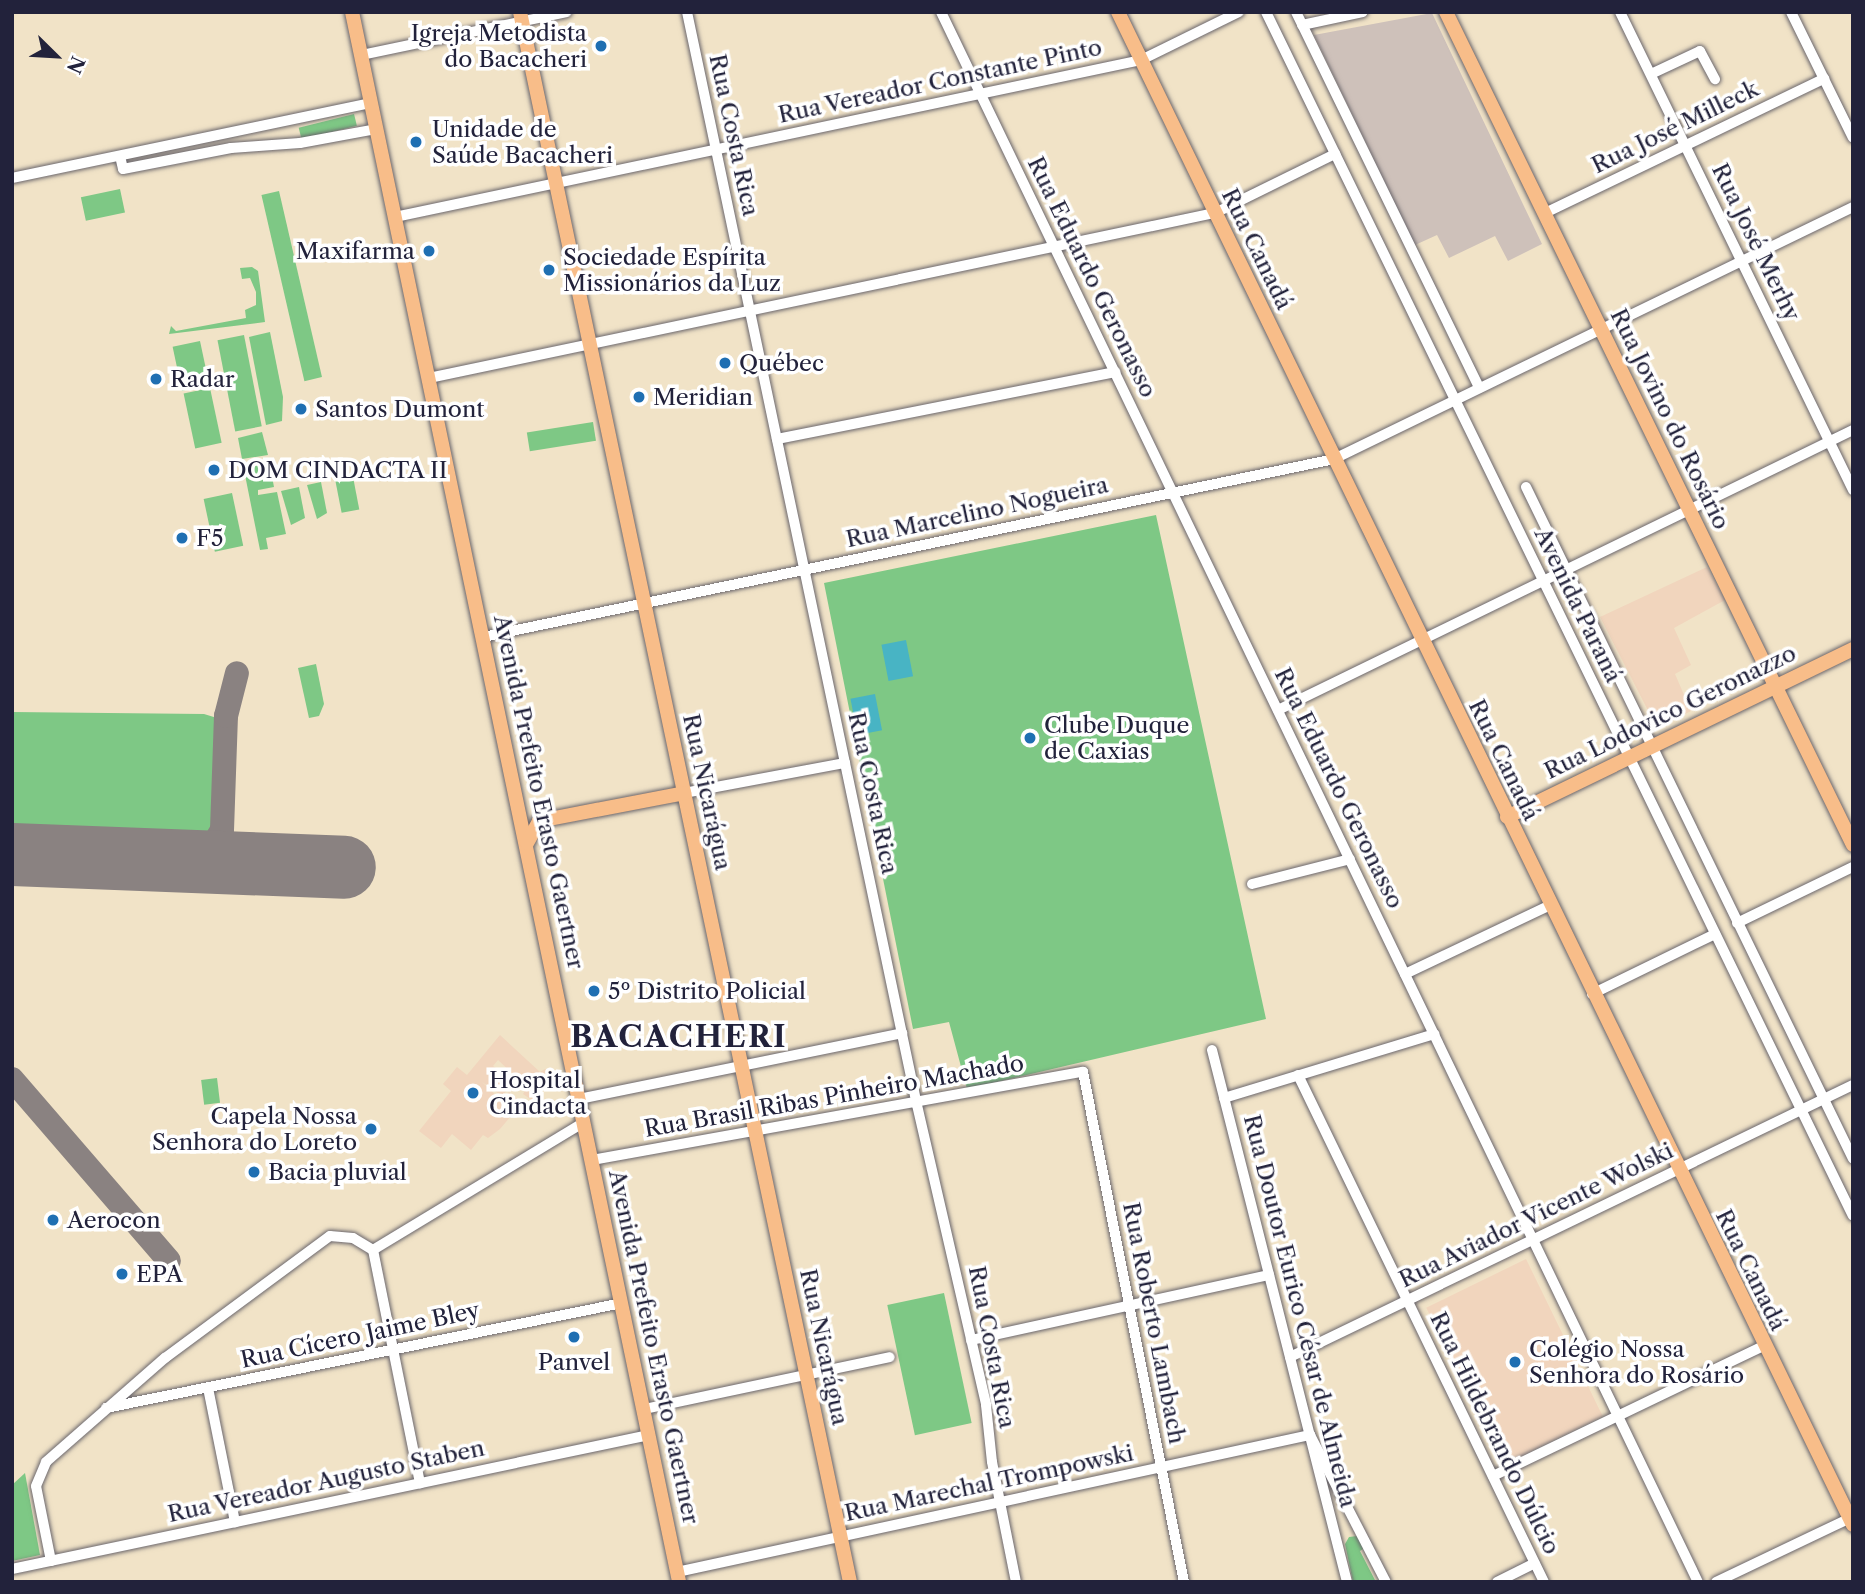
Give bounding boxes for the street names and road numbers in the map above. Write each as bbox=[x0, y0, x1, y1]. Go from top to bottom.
street label: Rua Vereador Constante Pinto bbox=[775, 33, 1105, 129]
street label: Rua Costa Rica bbox=[703, 51, 765, 219]
street label: Rua José Milleck bbox=[1587, 75, 1763, 179]
street label: Rua Eduardo Geronasso bbox=[1022, 152, 1162, 402]
street label: Rua José Merhy bbox=[1706, 159, 1806, 325]
street label: Rua Canadá bbox=[1216, 184, 1298, 314]
street label: Rua Jovino do Rosário bbox=[1604, 304, 1736, 534]
street label: Rua Marcelino Nogueira bbox=[843, 471, 1111, 553]
street label: Avenida Paraná bbox=[1529, 523, 1627, 687]
street label: Avenida Prefeito Erasto Gaertner bbox=[488, 612, 590, 972]
street label: Rua Lodovico Geronazzo bbox=[1540, 639, 1800, 785]
street label: Rua Eduardo Geronasso bbox=[1269, 663, 1409, 913]
street label: Rua Canadá bbox=[1463, 695, 1545, 825]
street label: Rua Costa Rica bbox=[842, 709, 904, 877]
street label: Rua Nicarágua bbox=[677, 711, 737, 873]
street label: Rua Brasil Ribas Pinheiro Machado bbox=[642, 1049, 1026, 1143]
street label: Rua Doutor Eurico César de Almeida bbox=[1237, 1111, 1363, 1511]
street label: Rua Aviador Vicente Wolski bbox=[1393, 1136, 1679, 1294]
street label: Avenida Prefeito Erasto Gaertner bbox=[603, 1167, 705, 1527]
street label: Rua Roberto Lambach bbox=[1117, 1200, 1191, 1446]
street label: Rua Canadá bbox=[1710, 1205, 1792, 1335]
street label: Rua Costa Rica bbox=[963, 1263, 1021, 1431]
street label: Rua Nicarágua bbox=[794, 1266, 854, 1428]
street label: Rua Cícero Jaime Bley bbox=[238, 1296, 482, 1374]
street label: Rua Hildebrando Dúlcio bbox=[1424, 1307, 1566, 1559]
street label: Rua Vereador Augusto Staben bbox=[164, 1434, 488, 1528]
street label: Rua Marechal Trompowski bbox=[842, 1439, 1136, 1527]

